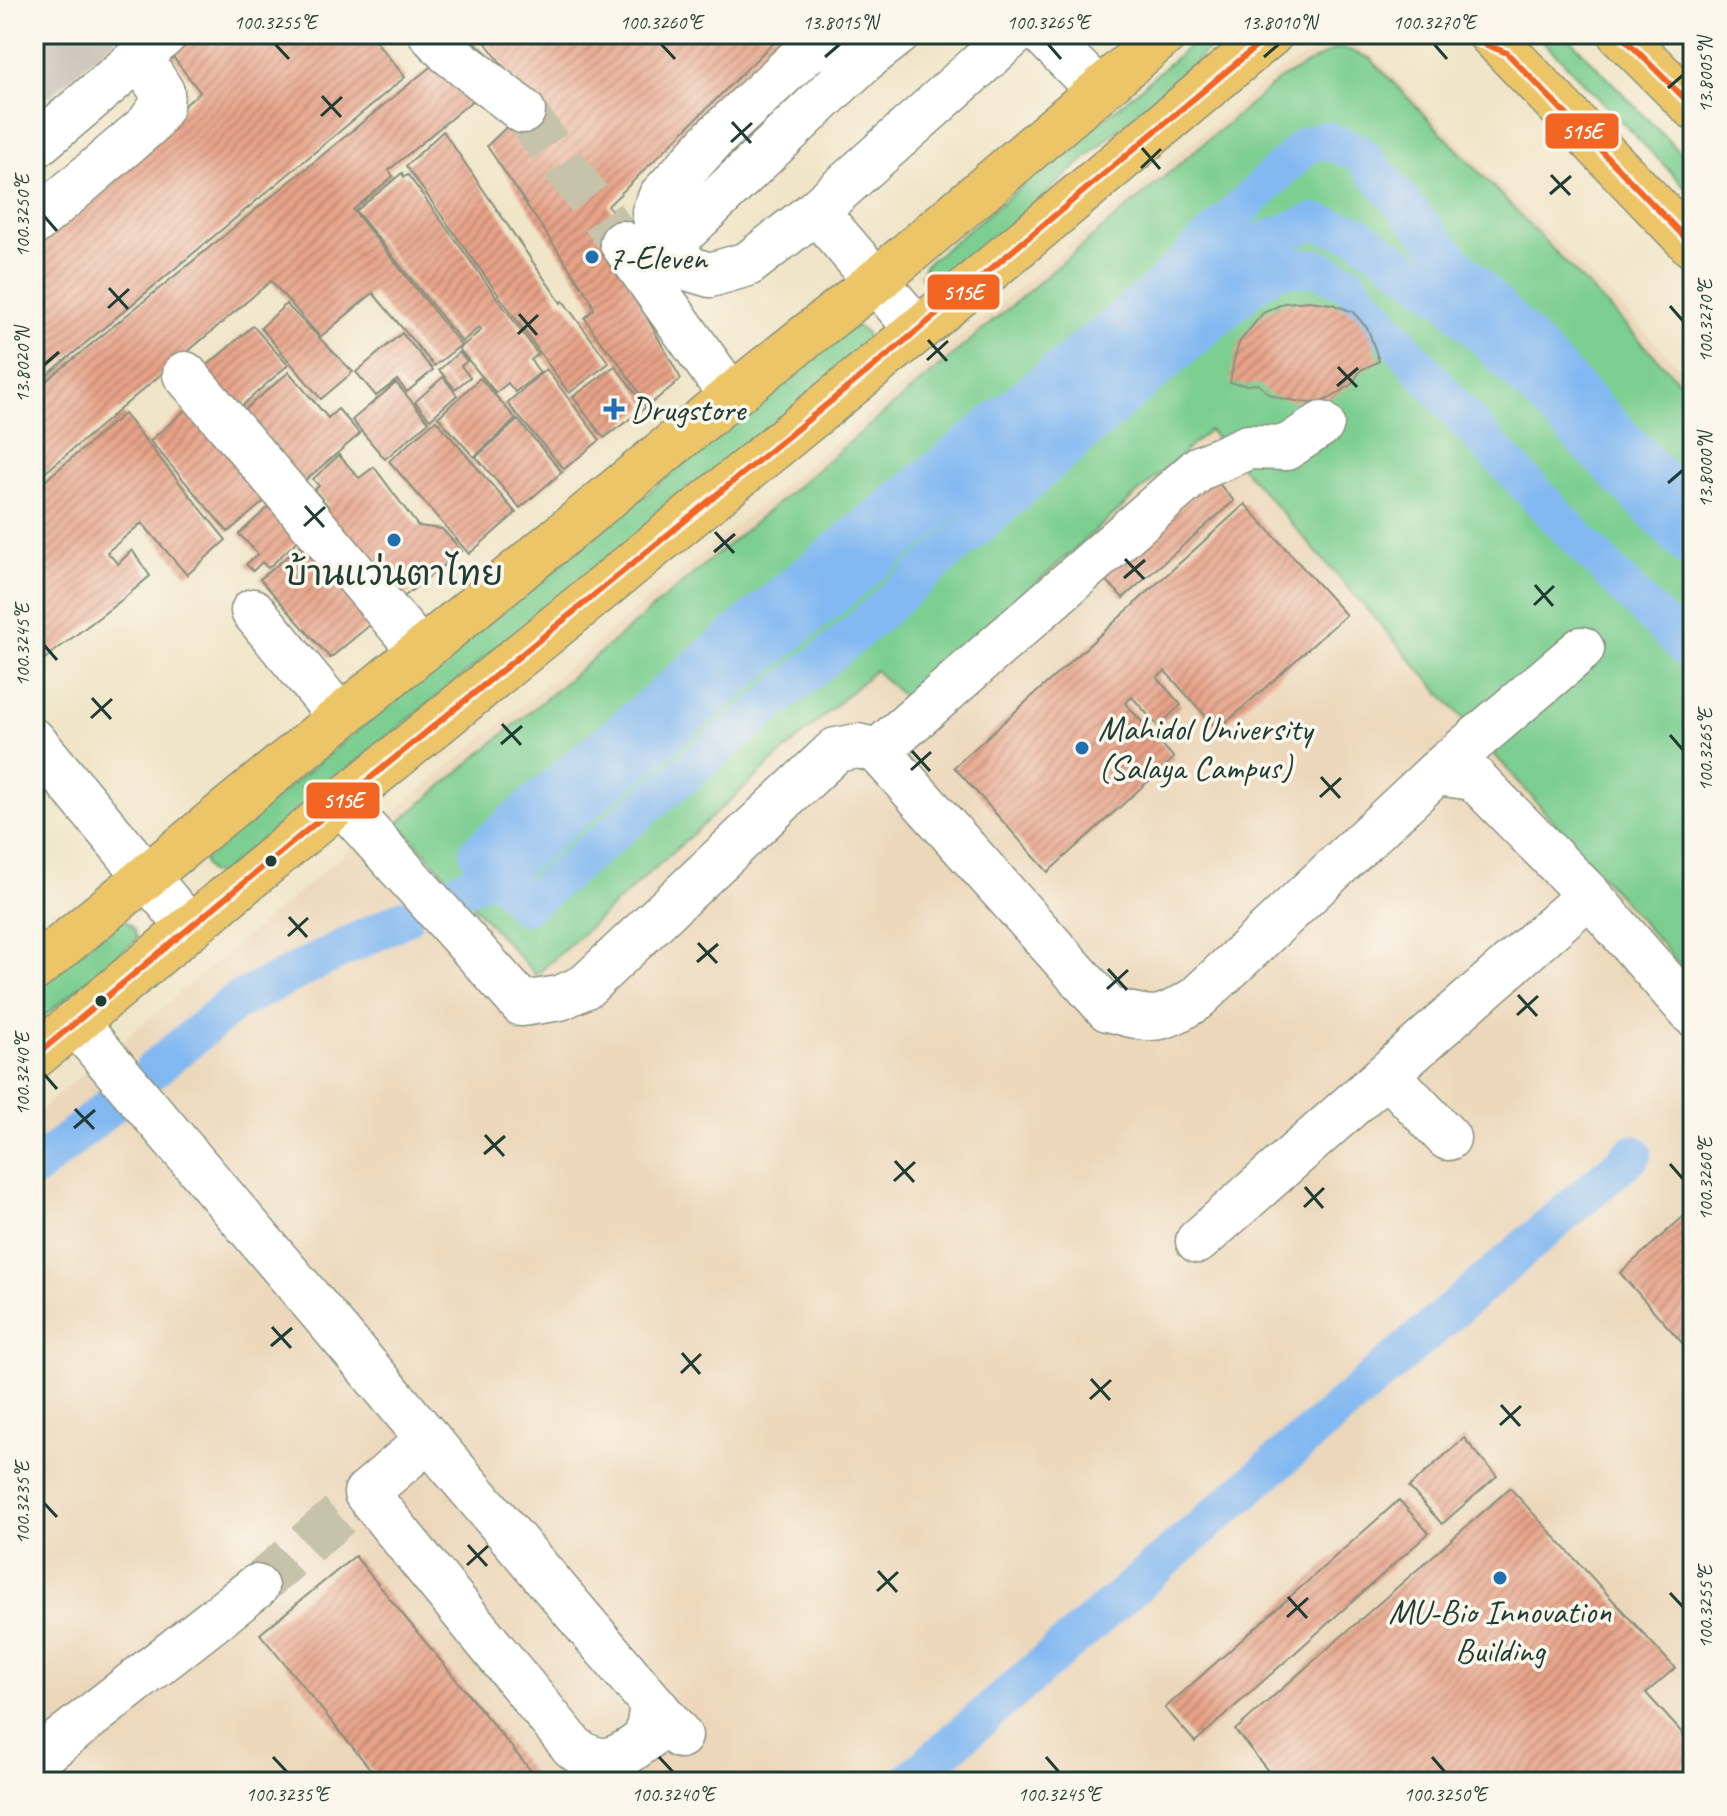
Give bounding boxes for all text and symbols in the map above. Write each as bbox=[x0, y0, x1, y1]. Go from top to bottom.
text: 100.3255°E bbox=[233, 10, 319, 35]
text: 100.3260°E bbox=[619, 10, 705, 35]
text: 13.8015°N bbox=[802, 10, 881, 35]
text: 100.3265°E bbox=[1006, 10, 1092, 35]
text: 13.8010°N bbox=[1241, 10, 1320, 35]
text: 100.3270°E bbox=[1392, 10, 1478, 35]
text: 13.8005°N bbox=[1693, 34, 1718, 113]
line badge: 515E bbox=[1544, 112, 1620, 150]
text: 515E bbox=[1562, 118, 1606, 146]
text: 100.3250°E bbox=[10, 172, 35, 258]
place label: 7-Eleven bbox=[608, 236, 708, 279]
marker: 7-Eleven bbox=[583, 248, 601, 266]
line badge: 515E bbox=[926, 273, 1001, 311]
text: 100.3270°E bbox=[1693, 277, 1718, 363]
text: 515E bbox=[943, 279, 987, 307]
text: 13.8020°N bbox=[10, 324, 35, 403]
place label: Drugstore bbox=[630, 388, 747, 431]
marker: Drugstore bbox=[605, 400, 623, 418]
text: 13.8000°N bbox=[1693, 429, 1718, 508]
marker: บ้านแว่นตาไทย bbox=[385, 531, 403, 549]
place label: บ้านแว่นตาไทย bbox=[285, 551, 503, 595]
text: 100.3245°E bbox=[10, 601, 35, 687]
text: 100.3265°E bbox=[1693, 706, 1718, 792]
place label: Mahidol University (Salaya Campus) bbox=[1098, 707, 1316, 789]
marker: Mahidol University (Salaya Campus) bbox=[1073, 739, 1091, 757]
line badge: 515E bbox=[305, 781, 381, 820]
text: 515E bbox=[323, 787, 367, 815]
unlabelled marker bbox=[263, 853, 279, 869]
unlabelled marker bbox=[93, 993, 109, 1009]
text: 100.3240°E bbox=[10, 1030, 35, 1116]
text: 100.3260°E bbox=[1693, 1135, 1718, 1221]
text: 100.3235°E bbox=[10, 1459, 35, 1545]
text: 100.3255°E bbox=[1693, 1563, 1718, 1649]
marker: MU-Bio Innovation Building bbox=[1491, 1569, 1509, 1587]
place label: MU-Bio Innovation Building bbox=[1389, 1590, 1612, 1672]
text: 100.3235°E bbox=[245, 1782, 331, 1807]
text: 100.3240°E bbox=[631, 1782, 717, 1807]
text: 100.3245°E bbox=[1017, 1782, 1103, 1807]
text: 100.3250°E bbox=[1403, 1782, 1489, 1807]

